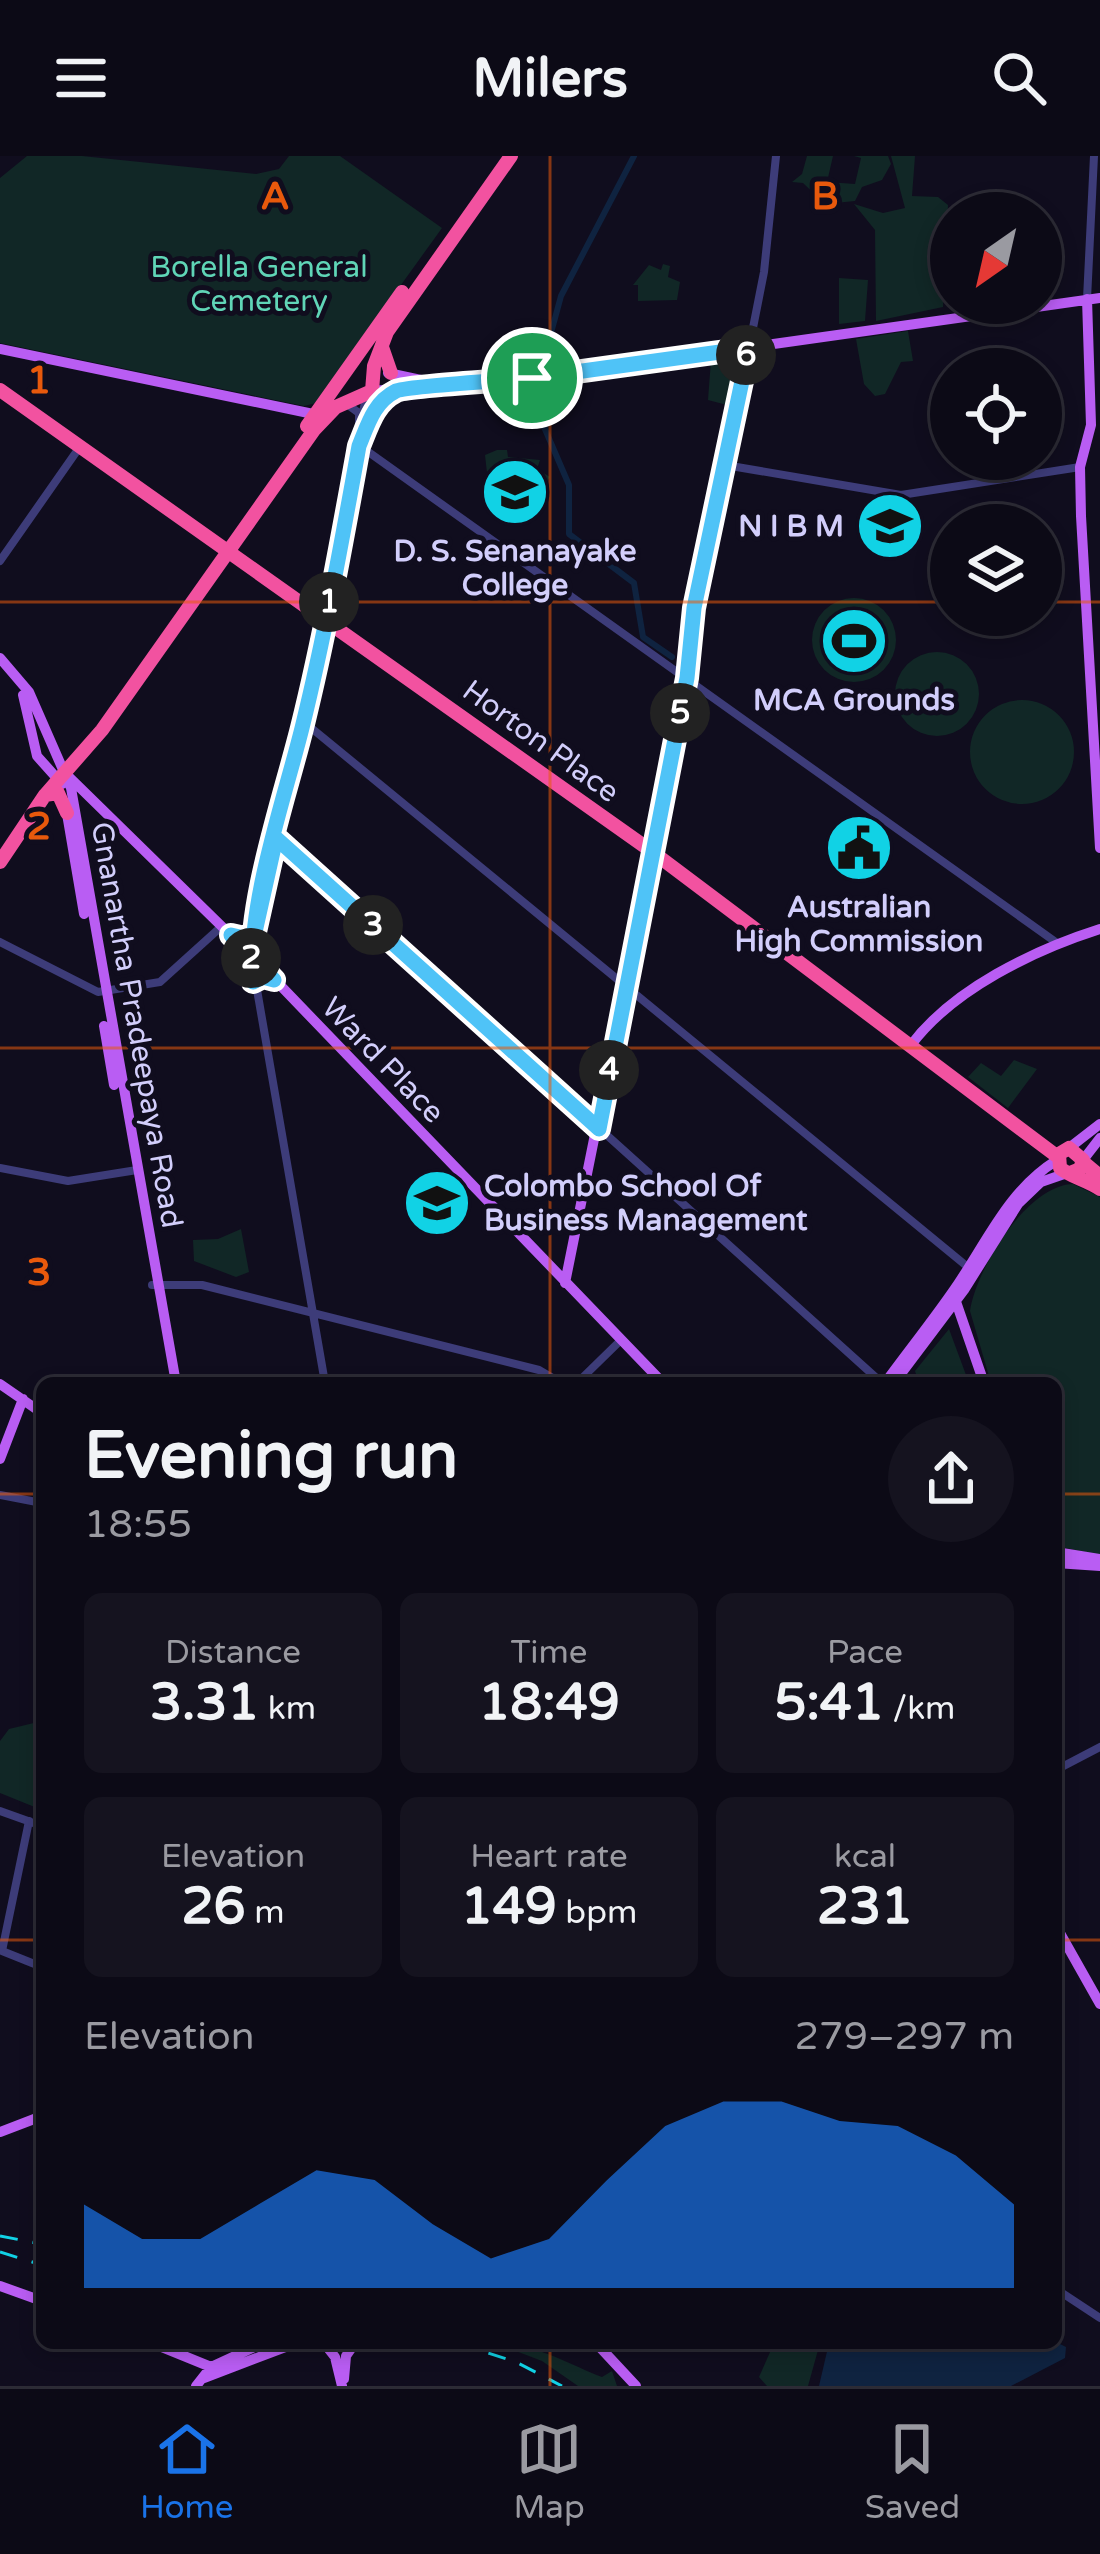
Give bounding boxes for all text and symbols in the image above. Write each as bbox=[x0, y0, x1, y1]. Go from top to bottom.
icon: menu bbox=[48, 45, 114, 111]
icon: search bbox=[986, 45, 1052, 111]
text: Milers bbox=[472, 46, 628, 111]
text: A bbox=[260, 173, 290, 220]
text: B bbox=[811, 173, 839, 220]
north arrow bbox=[930, 192, 1062, 324]
map controls bbox=[930, 192, 1062, 636]
park label: Borella General Cemetery bbox=[150, 249, 368, 320]
pin: 6 bbox=[716, 325, 776, 385]
pin bbox=[481, 327, 583, 429]
text: 6 bbox=[736, 335, 756, 374]
icon: arrive bbox=[499, 345, 565, 411]
button: locate bbox=[930, 348, 1062, 480]
text: 1 bbox=[27, 357, 51, 404]
school or university icon: D. S. Senanayake College bbox=[480, 457, 550, 527]
school or university icon: N I B M bbox=[855, 491, 925, 561]
button: layers bbox=[930, 504, 1062, 636]
place label: N I B M bbox=[738, 508, 844, 545]
place label: D. S. Senanayake College bbox=[394, 533, 636, 604]
pin: 1 bbox=[299, 572, 359, 632]
text: 1 bbox=[319, 582, 339, 621]
sports icon: MCA Grounds bbox=[819, 606, 889, 676]
street label: Horton Place bbox=[455, 672, 626, 811]
place label: MCA Grounds bbox=[753, 682, 955, 719]
pin: 5 bbox=[650, 683, 710, 743]
text: 5 bbox=[670, 693, 690, 732]
text: 2 bbox=[27, 803, 51, 850]
public building icon: Australian High Commission bbox=[824, 813, 894, 883]
street label: Gnanartha Pradeepaya Road bbox=[83, 819, 190, 1231]
place label: Australian High Commission bbox=[735, 889, 983, 960]
pin: 3 bbox=[343, 895, 403, 955]
text: 3 bbox=[363, 905, 383, 944]
pin: 2 bbox=[221, 928, 281, 988]
text: 2 bbox=[241, 938, 261, 977]
street label: Ward Place bbox=[313, 990, 452, 1131]
pin: 4 bbox=[579, 1040, 639, 1100]
text: 4 bbox=[599, 1050, 619, 1089]
school or university icon: Colombo School Of Business Management bbox=[402, 1168, 472, 1238]
place label: Colombo School Of Business Management bbox=[484, 1168, 808, 1239]
text: 3 bbox=[27, 1249, 51, 1296]
text: Evening run bbox=[84, 1416, 458, 1496]
button: share bbox=[888, 1416, 1014, 1542]
text: 18:55 bbox=[84, 1501, 192, 1548]
text: Distance bbox=[165, 1633, 301, 1672]
text: Time bbox=[511, 1633, 587, 1672]
text: Pace bbox=[827, 1633, 903, 1672]
text: 3.31 bbox=[150, 1672, 259, 1734]
text: 18:49 bbox=[478, 1672, 620, 1734]
text: 5:41 bbox=[775, 1672, 884, 1734]
text: km bbox=[259, 1689, 316, 1728]
text: /km bbox=[884, 1689, 955, 1728]
text: Elevation bbox=[161, 1837, 305, 1876]
text: Heart rate bbox=[470, 1837, 628, 1876]
text: kcal bbox=[834, 1837, 896, 1876]
text: 26 bbox=[182, 1876, 246, 1938]
text: 149 bbox=[461, 1876, 557, 1938]
text: 231 bbox=[817, 1876, 913, 1938]
text: m bbox=[246, 1893, 284, 1932]
text: bpm bbox=[557, 1893, 637, 1932]
text: Elevation bbox=[84, 2013, 254, 2060]
text: 279–297 m bbox=[794, 2013, 1014, 2060]
tab: Home bbox=[140, 2416, 233, 2527]
tab: Map bbox=[513, 2416, 585, 2527]
tab: Saved bbox=[865, 2416, 960, 2527]

